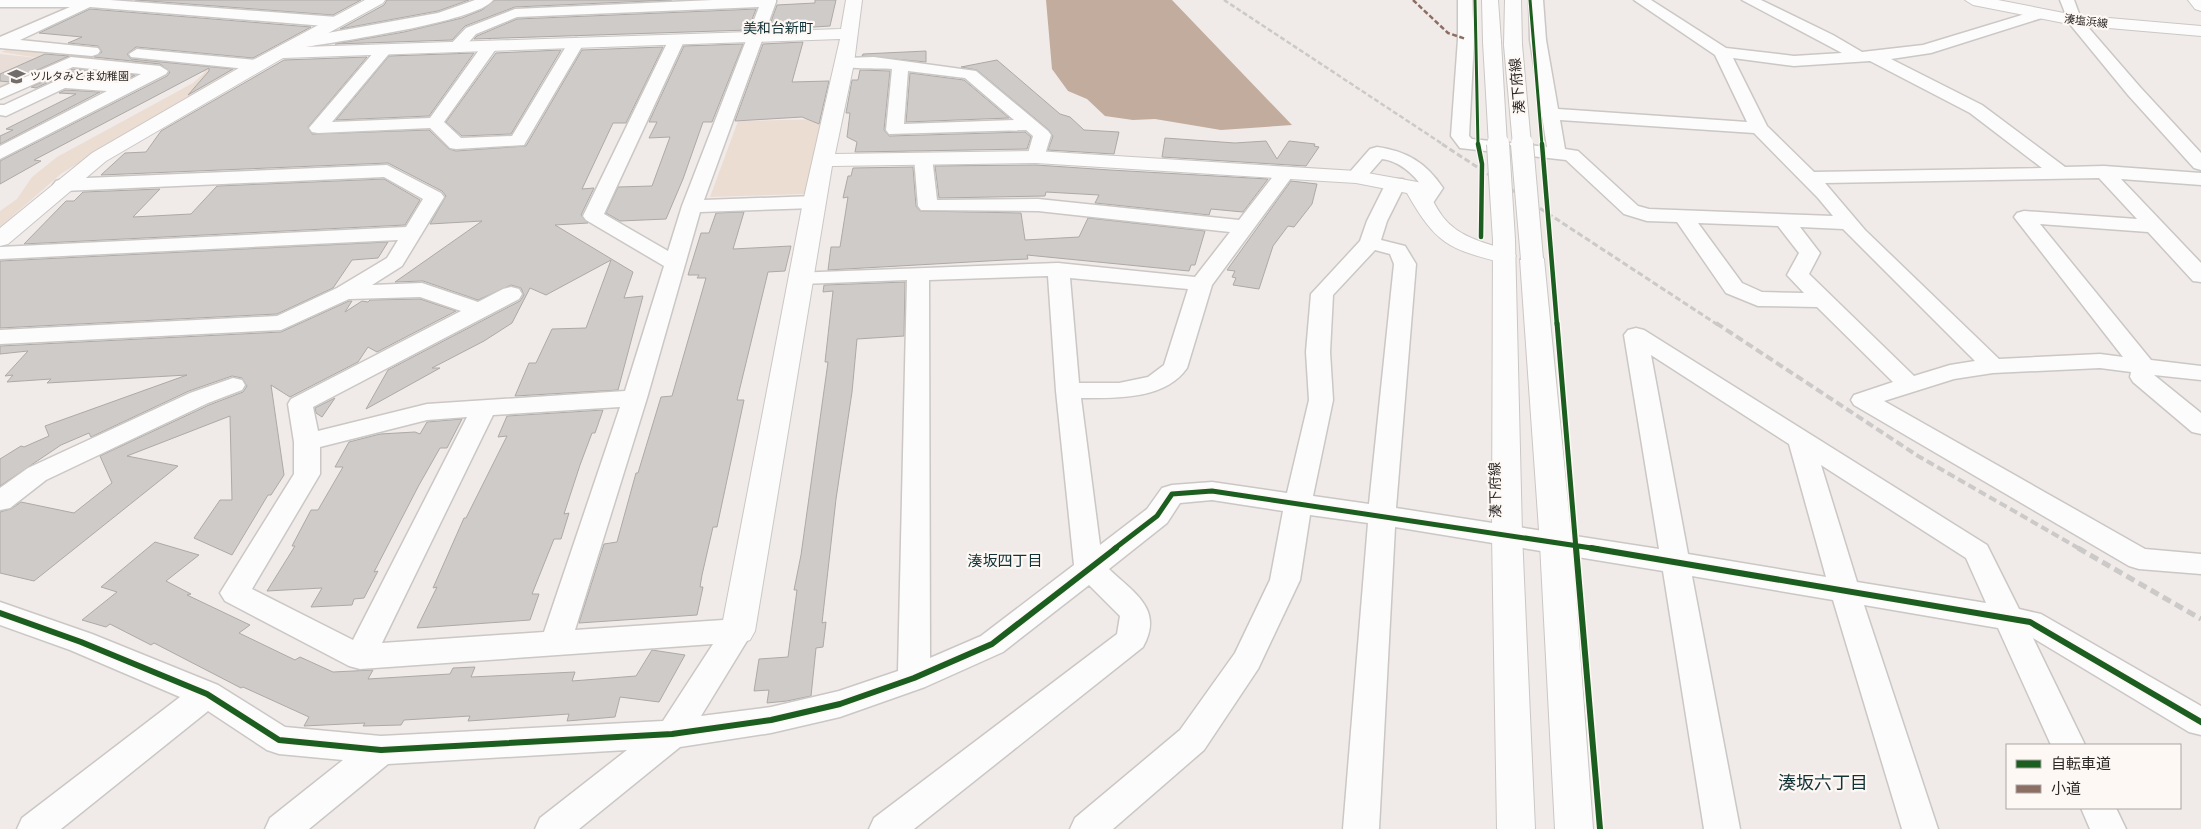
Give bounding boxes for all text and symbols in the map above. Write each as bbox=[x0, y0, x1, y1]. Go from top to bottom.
street label: 湊塩浜線 bbox=[2063, 11, 2109, 32]
district label: 美和台新町 bbox=[743, 19, 813, 39]
street label: 湊下府線 bbox=[1506, 57, 1530, 115]
school or university icon: ツルタみとま幼稚園 bbox=[6, 66, 26, 86]
place label: ツルタみとま幼稚園 bbox=[30, 69, 129, 84]
street label: 湊下府線 bbox=[1486, 462, 1506, 518]
district label: 湊坂四丁目 bbox=[967, 551, 1043, 572]
legend bbox=[2006, 744, 2181, 809]
text: 自転車道 bbox=[2051, 754, 2111, 775]
district label: 湊坂六丁目 bbox=[1778, 771, 1868, 796]
text: 小道 bbox=[2051, 779, 2081, 800]

